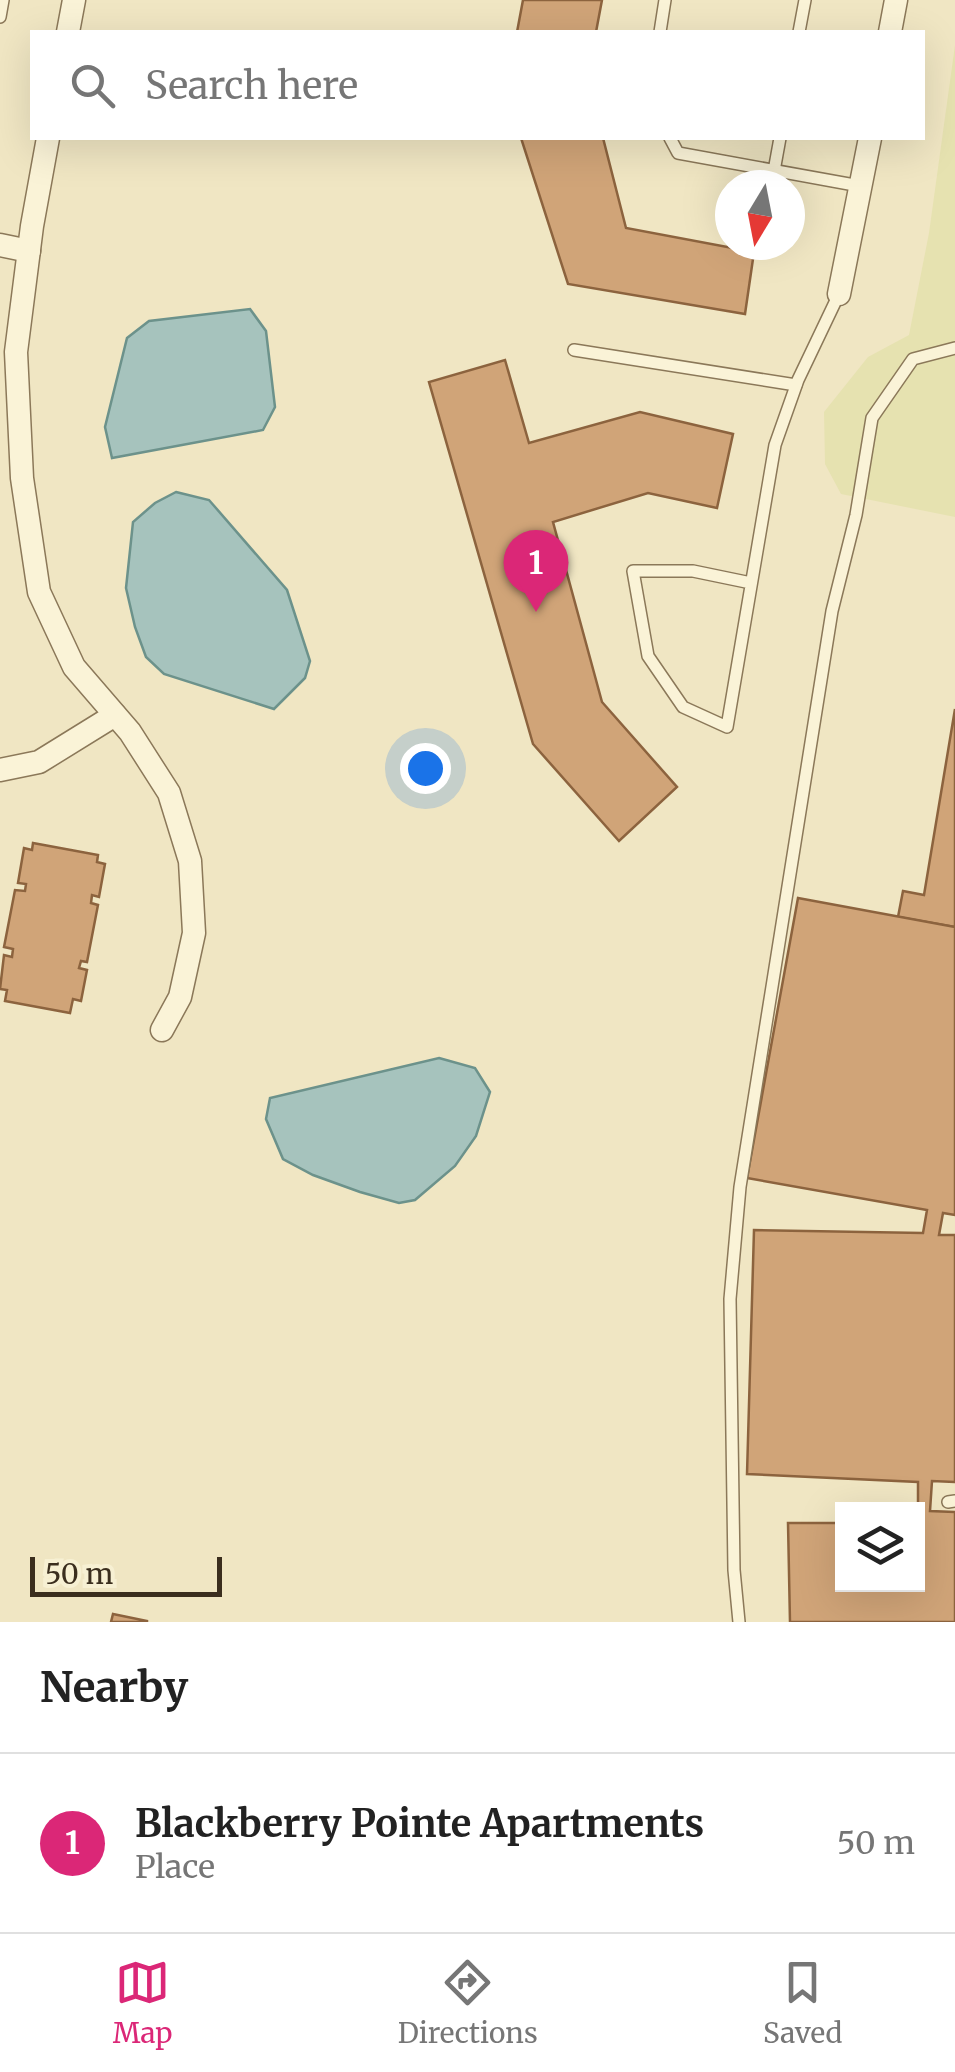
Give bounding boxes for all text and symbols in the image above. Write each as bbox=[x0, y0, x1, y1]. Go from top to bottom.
search box bbox=[30, 30, 925, 140]
icon: search bbox=[65, 58, 120, 113]
text: Search here bbox=[145, 62, 358, 109]
north arrow bbox=[715, 170, 805, 260]
pin: 1 bbox=[504, 530, 568, 612]
your location bbox=[400, 743, 451, 794]
map controls bbox=[835, 1502, 925, 1592]
button: layers bbox=[835, 1502, 925, 1592]
scale bar bbox=[30, 1552, 222, 1596]
text: 50 m bbox=[45, 1556, 113, 1592]
text: Nearby bbox=[40, 1661, 188, 1713]
text: Blackberry Pointe Apartments bbox=[135, 1800, 704, 1847]
text: 1 bbox=[65, 1823, 80, 1863]
text: 50 m bbox=[837, 1823, 915, 1863]
text: Place bbox=[135, 1847, 215, 1887]
tab: Map bbox=[113, 1955, 172, 2051]
tab: Directions bbox=[398, 1955, 538, 2051]
tab: Saved bbox=[763, 1955, 842, 2051]

